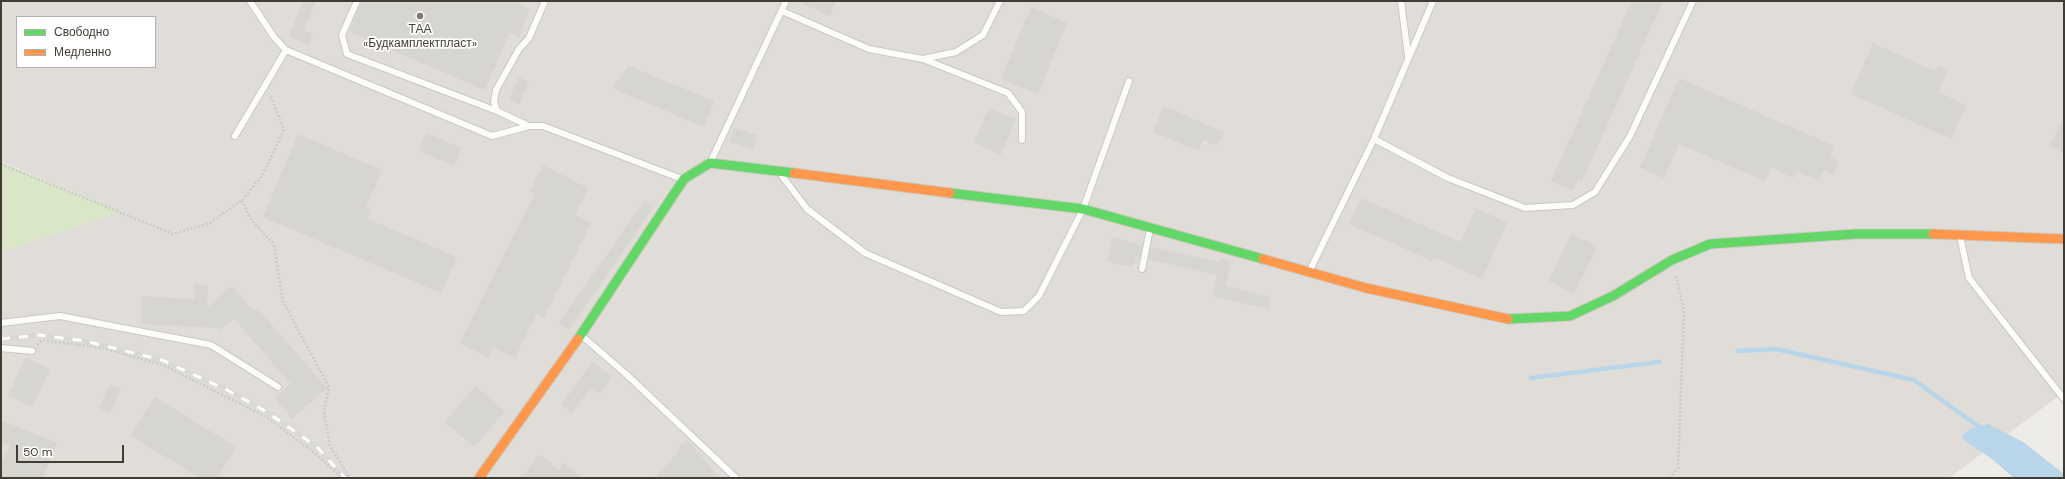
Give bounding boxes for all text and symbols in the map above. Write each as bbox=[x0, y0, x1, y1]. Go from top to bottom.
marker: ТАА «Будкамплектпласт» bbox=[415, 11, 425, 21]
legend bbox=[16, 16, 156, 68]
place label: ТАА «Будкамплектпласт» bbox=[363, 23, 477, 51]
text: Свободно bbox=[54, 24, 109, 40]
text: Медленно bbox=[54, 44, 111, 60]
scale bar bbox=[18, 437, 126, 463]
text: 50 m bbox=[23, 444, 52, 460]

